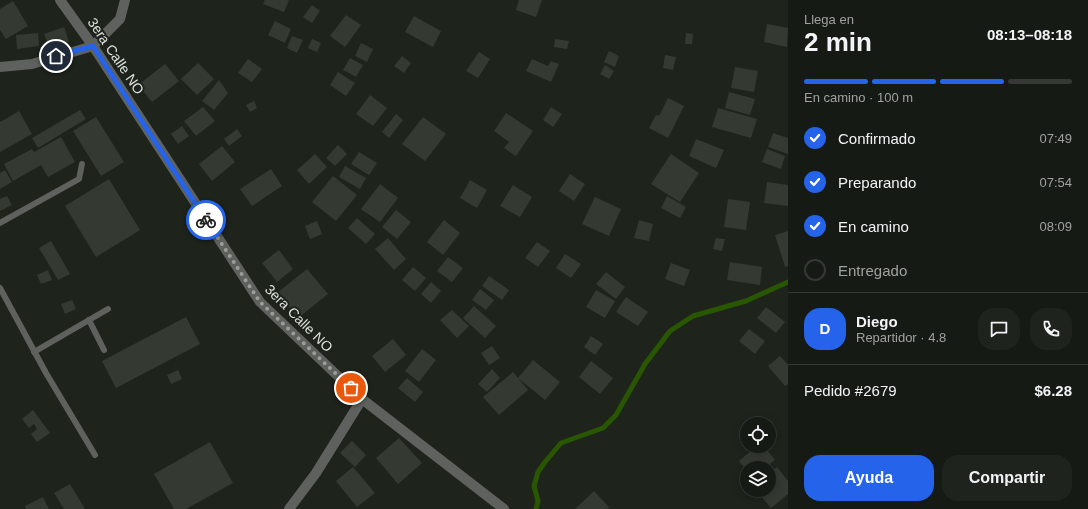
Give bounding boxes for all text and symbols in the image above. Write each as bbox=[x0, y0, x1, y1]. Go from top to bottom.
text: Llega en bbox=[804, 12, 854, 27]
street label: 3era Calle NO bbox=[85, 15, 147, 97]
text: 08:13–08:18 bbox=[987, 26, 1072, 43]
text: 2 min bbox=[804, 27, 872, 57]
pin bbox=[39, 39, 73, 73]
icon: home bbox=[45, 45, 67, 67]
text: En camino · 100 m bbox=[804, 90, 913, 105]
icon: check bbox=[804, 127, 826, 149]
text: Confirmado bbox=[838, 130, 916, 147]
text: 07:49 bbox=[1039, 131, 1072, 146]
icon: check bbox=[804, 171, 826, 193]
text: Preparando bbox=[838, 174, 916, 191]
text: 07:54 bbox=[1039, 175, 1072, 190]
courier bbox=[186, 200, 226, 240]
icon: bike bbox=[195, 209, 217, 231]
icon: check bbox=[804, 215, 826, 237]
text: En camino bbox=[838, 218, 909, 235]
text: 08:09 bbox=[1039, 219, 1072, 234]
text: Entregado bbox=[838, 262, 907, 279]
street label: 3era Calle NO bbox=[262, 281, 336, 355]
button: chat bbox=[978, 308, 1020, 350]
button: phone bbox=[1030, 308, 1072, 350]
text: Diego bbox=[856, 313, 898, 330]
text: D bbox=[820, 320, 830, 337]
text: Repartidor · 4.8 bbox=[856, 330, 946, 345]
pin bbox=[334, 371, 368, 405]
icon: bag bbox=[340, 377, 362, 399]
text: Pedido #2679 bbox=[804, 382, 897, 399]
text: $6.28 bbox=[1034, 382, 1072, 399]
map controls bbox=[740, 417, 776, 497]
button: locate bbox=[740, 417, 776, 453]
button: Ayuda bbox=[804, 455, 934, 501]
button: Compartir bbox=[942, 455, 1072, 501]
button: layers bbox=[740, 461, 776, 497]

